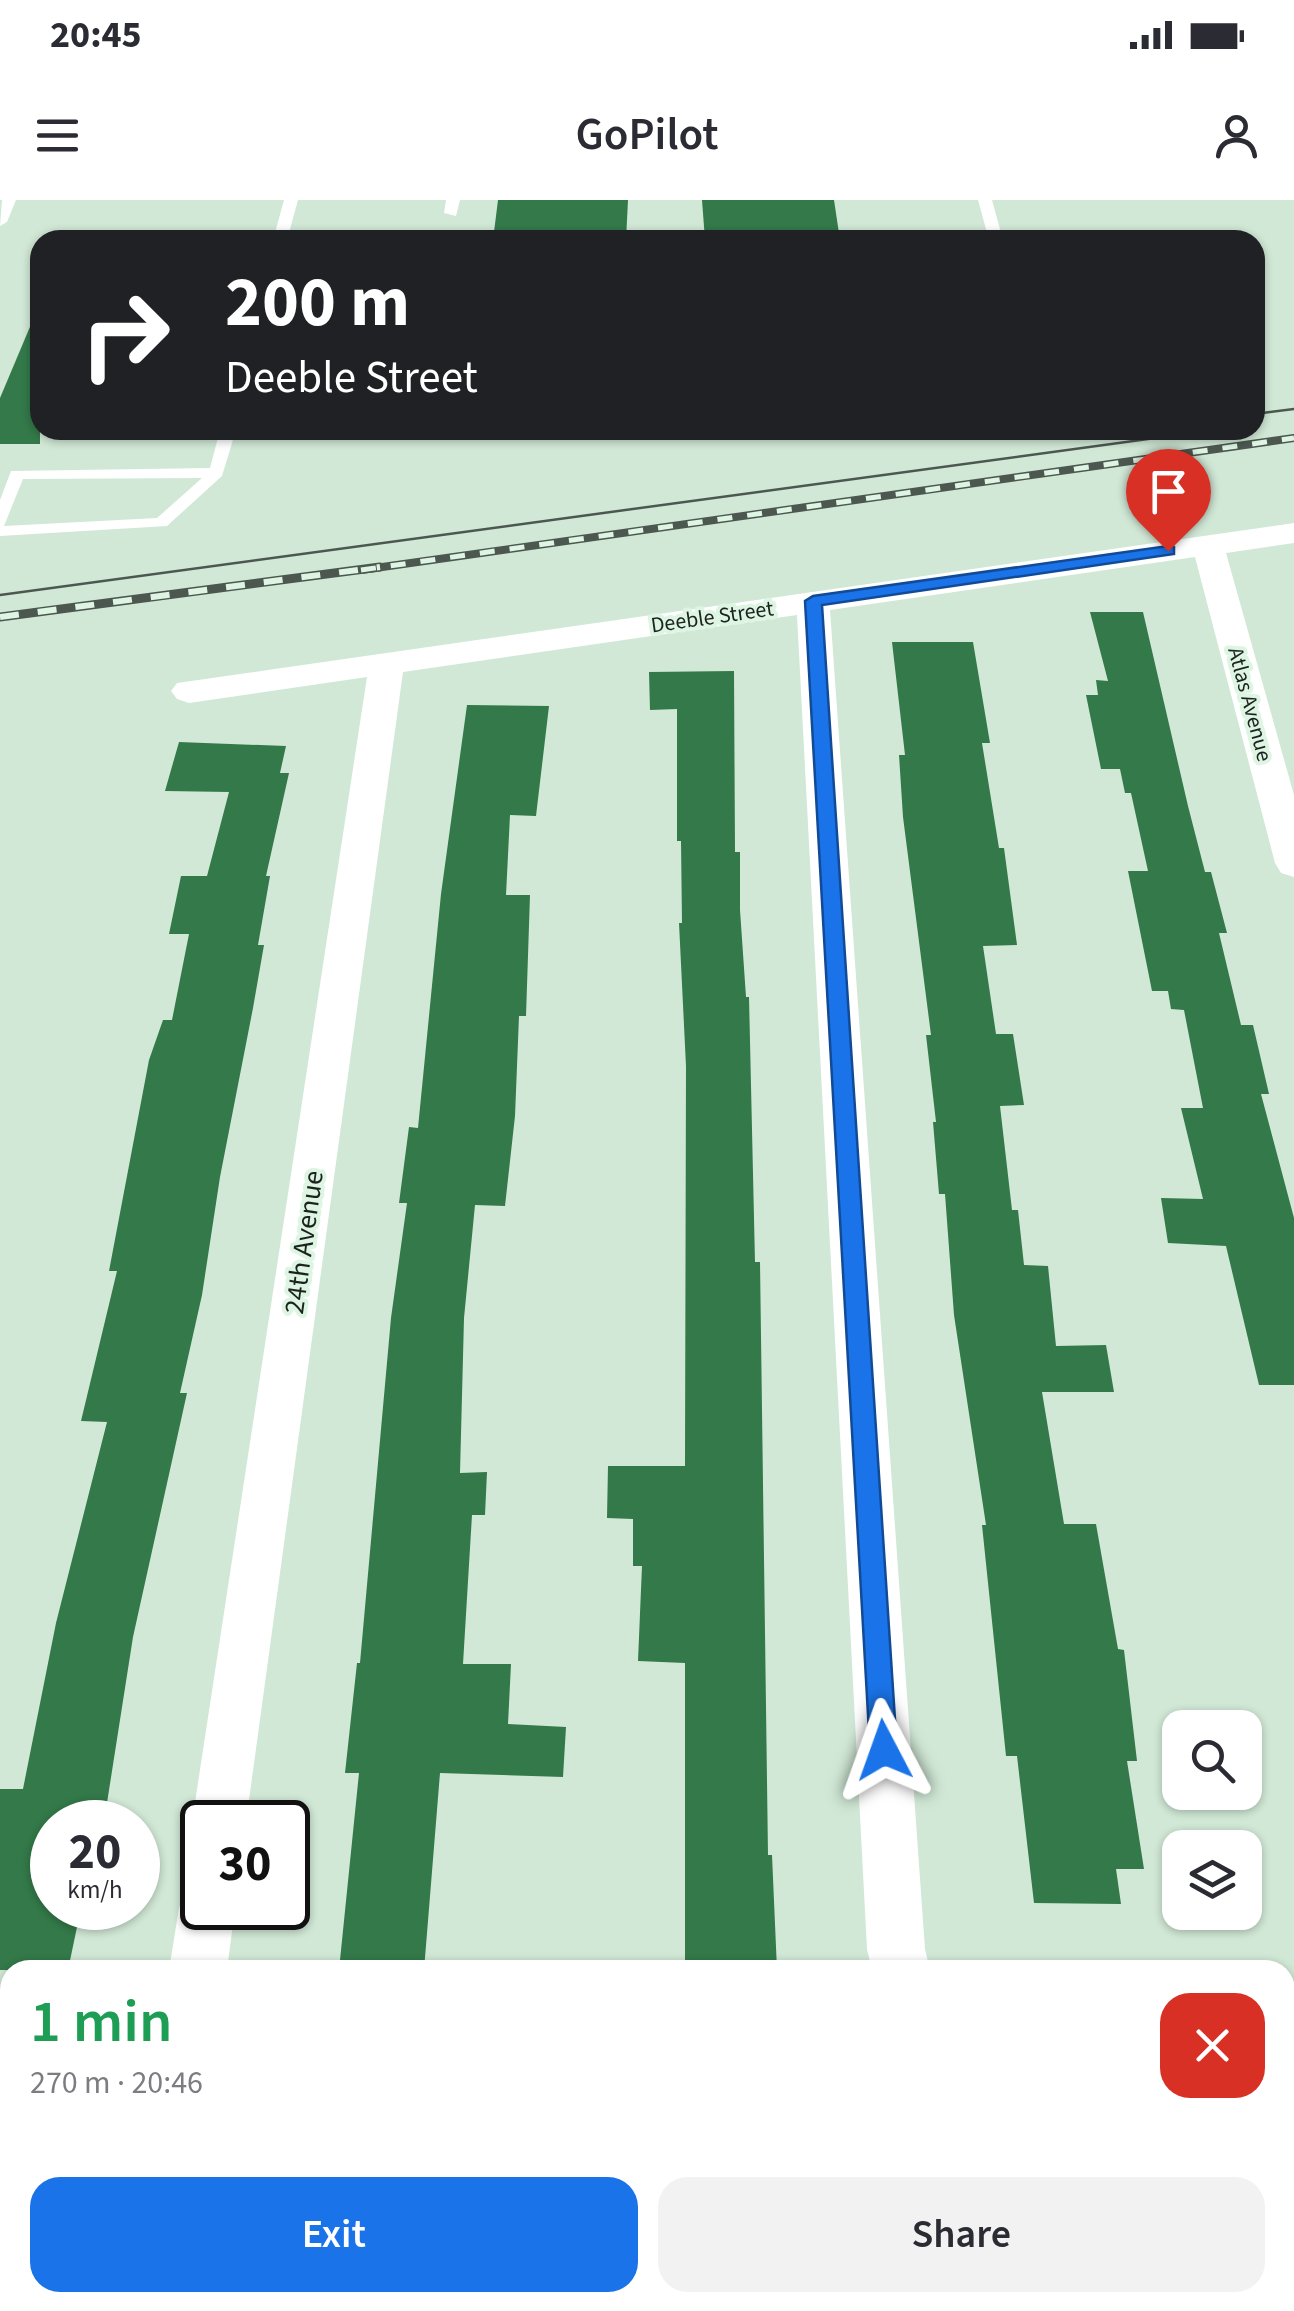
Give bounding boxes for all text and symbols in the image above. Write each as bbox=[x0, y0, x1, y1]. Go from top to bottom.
text: 20:45 bbox=[50, 8, 142, 62]
text: GoPilot bbox=[575, 103, 719, 167]
icon: menu bbox=[30, 108, 85, 163]
icon: person bbox=[1209, 108, 1264, 163]
text: 200 m bbox=[225, 253, 410, 353]
icon: right bbox=[60, 270, 190, 400]
text: Deeble Street bbox=[225, 346, 478, 410]
pin bbox=[1126, 449, 1211, 552]
icon: arrive bbox=[1141, 464, 1196, 519]
street label: Deeble Street bbox=[649, 592, 776, 641]
street label: Atlas Avenue bbox=[1219, 644, 1281, 765]
street label: 24th Avenue bbox=[274, 1168, 334, 1316]
position arrow bbox=[832, 1698, 936, 1802]
map controls bbox=[1162, 1710, 1262, 1930]
button: search bbox=[1162, 1710, 1262, 1810]
speed limit sign: 30 bbox=[180, 1800, 310, 1930]
text: 20 bbox=[69, 1817, 121, 1888]
button: layers bbox=[1162, 1830, 1262, 1930]
text: km/h bbox=[67, 1872, 123, 1908]
text: 1 min bbox=[30, 1980, 173, 2065]
button: close bbox=[1160, 1993, 1265, 2098]
text: 270 m · 20:46 bbox=[30, 2060, 203, 2106]
button: Exit bbox=[30, 2177, 638, 2292]
button: Share bbox=[658, 2177, 1265, 2292]

